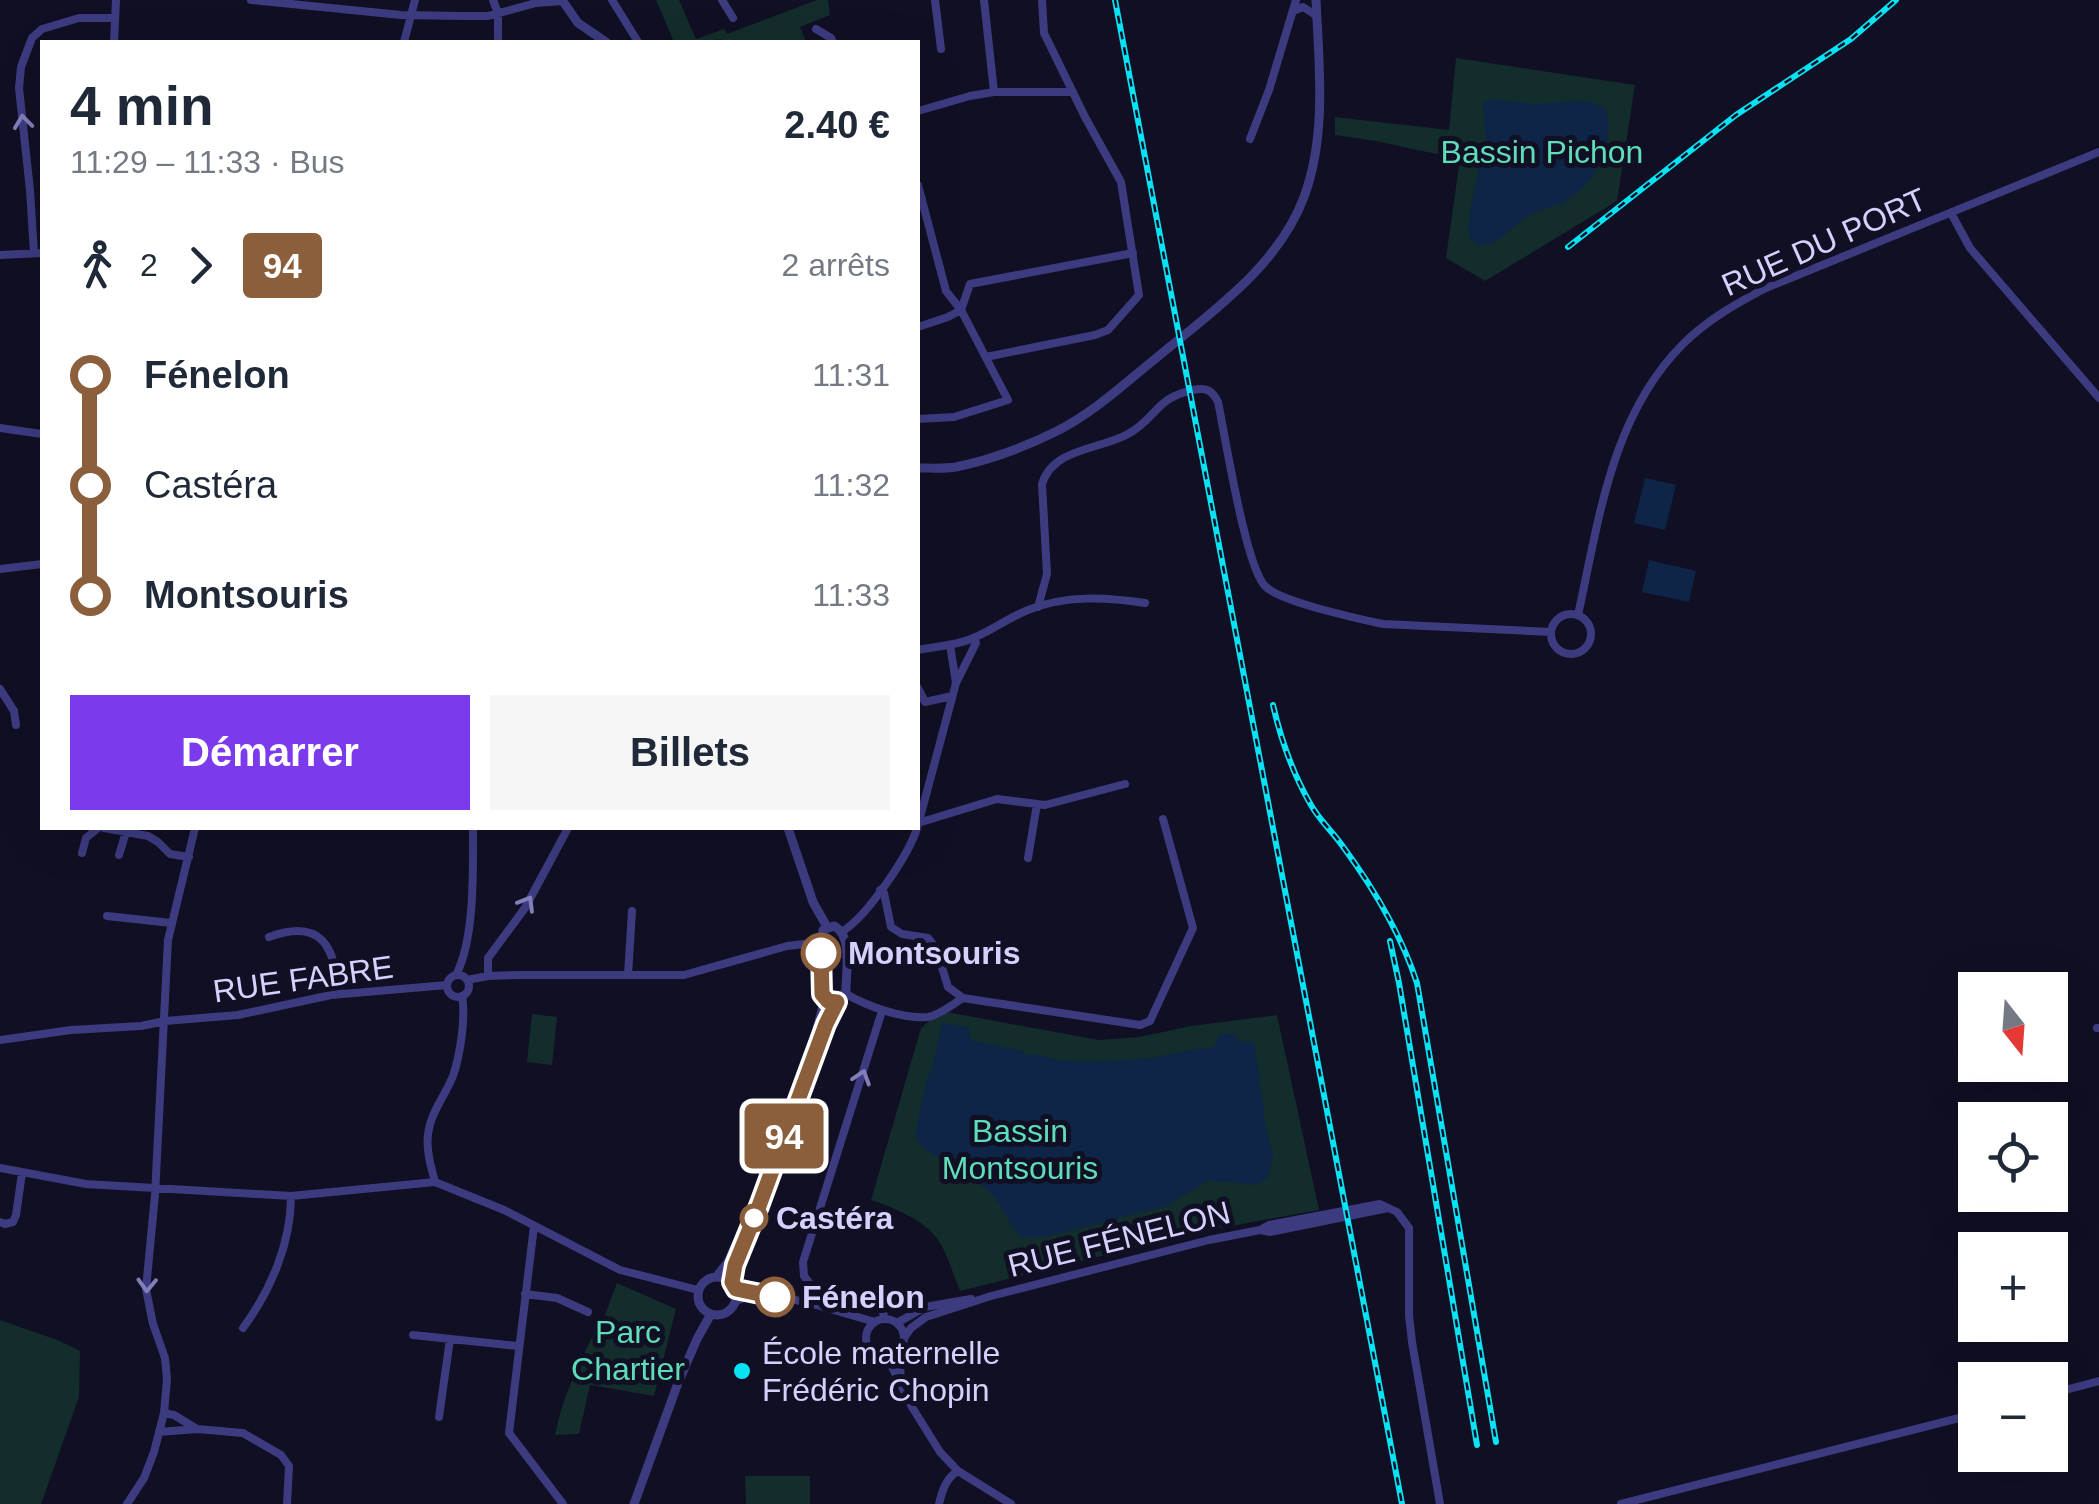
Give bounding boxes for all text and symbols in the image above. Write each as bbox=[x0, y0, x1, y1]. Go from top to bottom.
text: 4 min bbox=[70, 75, 214, 137]
text: 2.40 € bbox=[784, 104, 890, 146]
one-way arrow bbox=[13, 113, 34, 129]
park label: Bassin Pichon bbox=[1441, 134, 1643, 170]
text: 11:29 – 11:33 · Bus bbox=[70, 144, 345, 180]
street label: RUE DU PORT bbox=[1716, 181, 1932, 303]
icon: walk bbox=[70, 238, 125, 293]
icon: forward bbox=[173, 238, 228, 293]
text: 94 bbox=[263, 246, 302, 285]
text: 2 bbox=[140, 247, 158, 283]
text: 2 arrêts bbox=[782, 247, 890, 283]
text: Fénelon bbox=[144, 354, 290, 396]
text: 11:31 bbox=[812, 357, 890, 393]
text: Castéra bbox=[144, 464, 277, 506]
text: 11:32 bbox=[812, 467, 890, 503]
text: Montsouris bbox=[144, 574, 349, 616]
text: 11:33 bbox=[812, 577, 890, 613]
button: Démarrer bbox=[70, 695, 470, 810]
button: Billets bbox=[490, 695, 890, 810]
one-way arrow bbox=[515, 896, 534, 914]
marker: Montsouris bbox=[802, 934, 840, 972]
place label: Montsouris bbox=[848, 935, 1020, 971]
street label: RUE FABRE bbox=[211, 949, 395, 1009]
north arrow bbox=[1958, 972, 2068, 1082]
map controls bbox=[1958, 972, 2068, 1472]
one-way arrow bbox=[851, 1069, 871, 1086]
button: locate bbox=[1958, 1102, 2068, 1212]
line badge: 94 bbox=[739, 1104, 829, 1168]
park label: Bassin Montsouris bbox=[942, 1113, 1098, 1186]
text: 94 bbox=[765, 1117, 803, 1156]
street label: RUE FÉNELON bbox=[1004, 1194, 1234, 1284]
place label: Castéra bbox=[776, 1200, 894, 1236]
marker: Castéra bbox=[741, 1205, 767, 1231]
button: + bbox=[1958, 1232, 2068, 1342]
one-way arrow bbox=[137, 1278, 158, 1294]
marker: Fénelon bbox=[756, 1278, 794, 1316]
place label: Fénelon bbox=[802, 1279, 925, 1315]
park label: Parc Chartier bbox=[571, 1314, 685, 1387]
place label: École maternelle Frédéric Chopin bbox=[762, 1335, 1000, 1408]
marker: École maternelle Frédéric Chopin bbox=[731, 1360, 753, 1382]
button: − bbox=[1958, 1362, 2068, 1472]

